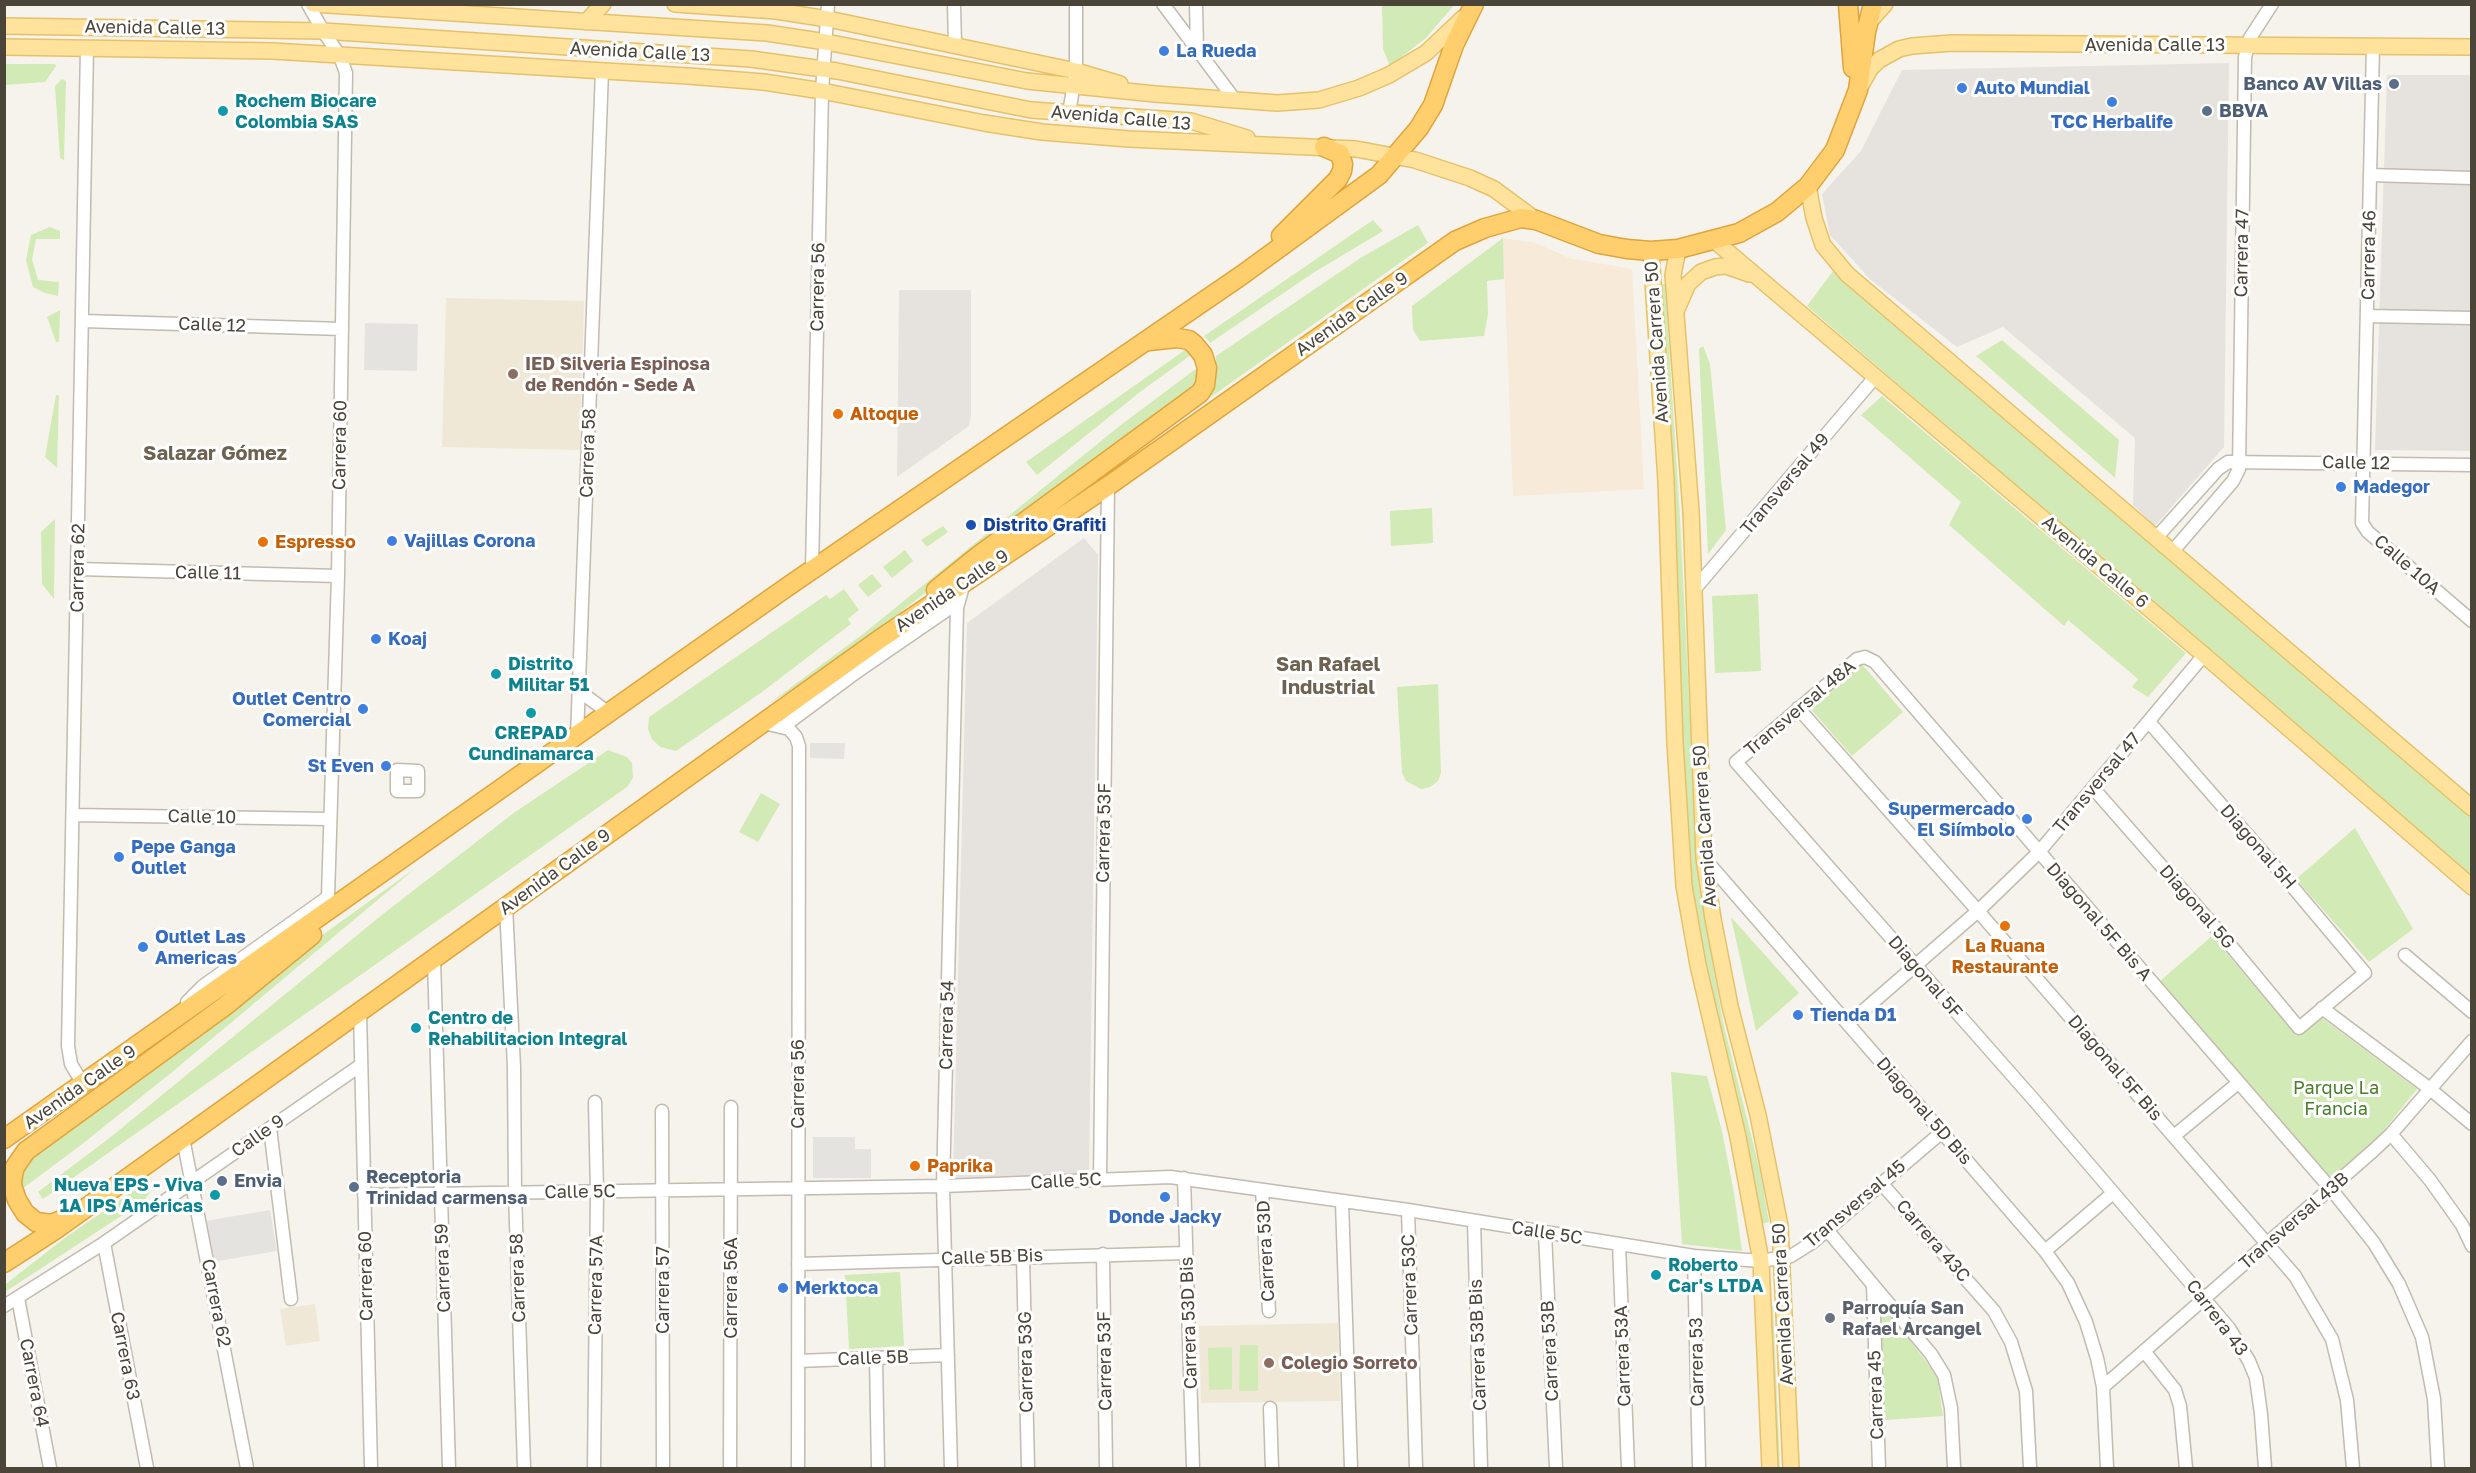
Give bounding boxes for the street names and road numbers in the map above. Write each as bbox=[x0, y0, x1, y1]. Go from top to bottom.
street label: Avenida Calle 13 bbox=[84, 16, 226, 40]
street label: Avenida Calle 13 bbox=[2085, 34, 2225, 56]
street label: Avenida Calle 13 bbox=[569, 38, 711, 66]
street label: Avenida Calle 13 bbox=[1050, 101, 1192, 135]
street label: Carrera 47 bbox=[2230, 208, 2254, 298]
street label: Carrera 46 bbox=[2357, 210, 2381, 300]
street label: Carrera 56 bbox=[806, 242, 830, 332]
street label: Avenida Carrera 50 bbox=[1641, 260, 1673, 424]
street label: Avenida Calle 9 bbox=[1292, 267, 1412, 361]
street label: Calle 12 bbox=[178, 313, 246, 337]
street label: Carrera 60 bbox=[328, 400, 352, 490]
street label: Carrera 58 bbox=[576, 408, 600, 498]
street label: Transversal 49 bbox=[1736, 429, 1834, 539]
street label: Calle 12 bbox=[2322, 452, 2390, 474]
street label: Avenida Calle 6 bbox=[2037, 511, 2153, 613]
street label: Carrera 62 bbox=[66, 523, 90, 613]
street label: Calle 10A bbox=[2369, 530, 2445, 600]
street label: Avenida Calle 9 bbox=[891, 545, 1013, 637]
street label: Calle 11 bbox=[175, 562, 241, 584]
street label: Transversal 48A bbox=[1740, 655, 1860, 761]
street label: Transversal 47 bbox=[2049, 728, 2145, 838]
street label: Avenida Carrera 50 bbox=[1689, 744, 1721, 908]
street label: Carrera 53F bbox=[1092, 783, 1116, 883]
street label: Diagonal 5H bbox=[2215, 800, 2301, 894]
street label: Calle 10 bbox=[168, 806, 236, 828]
street label: Avenida Calle 9 bbox=[495, 824, 615, 920]
street label: Diagonal 5F Bis A bbox=[2042, 858, 2156, 986]
street label: Diagonal 5G bbox=[2155, 861, 2239, 953]
street label: Diagonal 5F bbox=[1883, 931, 1967, 1023]
street label: Carrera 54 bbox=[935, 980, 959, 1070]
street label: Diagonal 5F Bis bbox=[2063, 1011, 2167, 1125]
street label: Carrera 56 bbox=[787, 1039, 809, 1129]
street label: Avenida Calle 9 bbox=[20, 1040, 140, 1134]
street label: Diagonal 5D Bis bbox=[1872, 1053, 1976, 1169]
street label: Calle 9 bbox=[227, 1110, 289, 1162]
street label: Transversal 45 bbox=[1800, 1155, 1910, 1253]
street label: Calle 5C bbox=[1030, 1168, 1102, 1194]
street label: Transversal 43B bbox=[2235, 1168, 2353, 1274]
street label: Calle 5C bbox=[544, 1181, 616, 1203]
street label: Carrera 43C bbox=[1891, 1195, 1975, 1287]
street label: Carrera 53D bbox=[1253, 1200, 1279, 1302]
street label: Calle 5C bbox=[1510, 1217, 1584, 1249]
street label: Avenida Carrera 50 bbox=[1768, 1222, 1798, 1386]
street label: Carrera 59 bbox=[431, 1223, 455, 1313]
street label: Carrera 60 bbox=[354, 1231, 378, 1321]
street label: Carrera 58 bbox=[506, 1233, 530, 1323]
street label: Carrera 53C bbox=[1397, 1234, 1423, 1336]
street label: Carrera 57A bbox=[584, 1235, 608, 1335]
street label: Carrera 56A bbox=[720, 1237, 742, 1339]
street label: Calle 5B Bis bbox=[941, 1244, 1043, 1270]
street label: Carrera 57 bbox=[652, 1246, 674, 1334]
street label: Carrera 53D Bis bbox=[1176, 1256, 1202, 1390]
street label: Carrera 62 bbox=[197, 1257, 235, 1349]
street label: Carrera 43 bbox=[2181, 1276, 2253, 1360]
street label: Carrera 53B Bis bbox=[1465, 1279, 1491, 1411]
street label: Carrera 53B bbox=[1537, 1300, 1563, 1402]
street label: Carrera 53A bbox=[1610, 1305, 1636, 1407]
street label: Carrera 63 bbox=[106, 1310, 144, 1402]
street label: Carrera 53G bbox=[1014, 1311, 1038, 1413]
street label: Carrera 53F bbox=[1093, 1311, 1117, 1411]
street label: Carrera 53 bbox=[1685, 1317, 1709, 1407]
street label: Carrera 64 bbox=[15, 1337, 53, 1429]
street label: Calle 5B bbox=[837, 1346, 909, 1370]
street label: Carrera 45 bbox=[1864, 1350, 1888, 1440]

